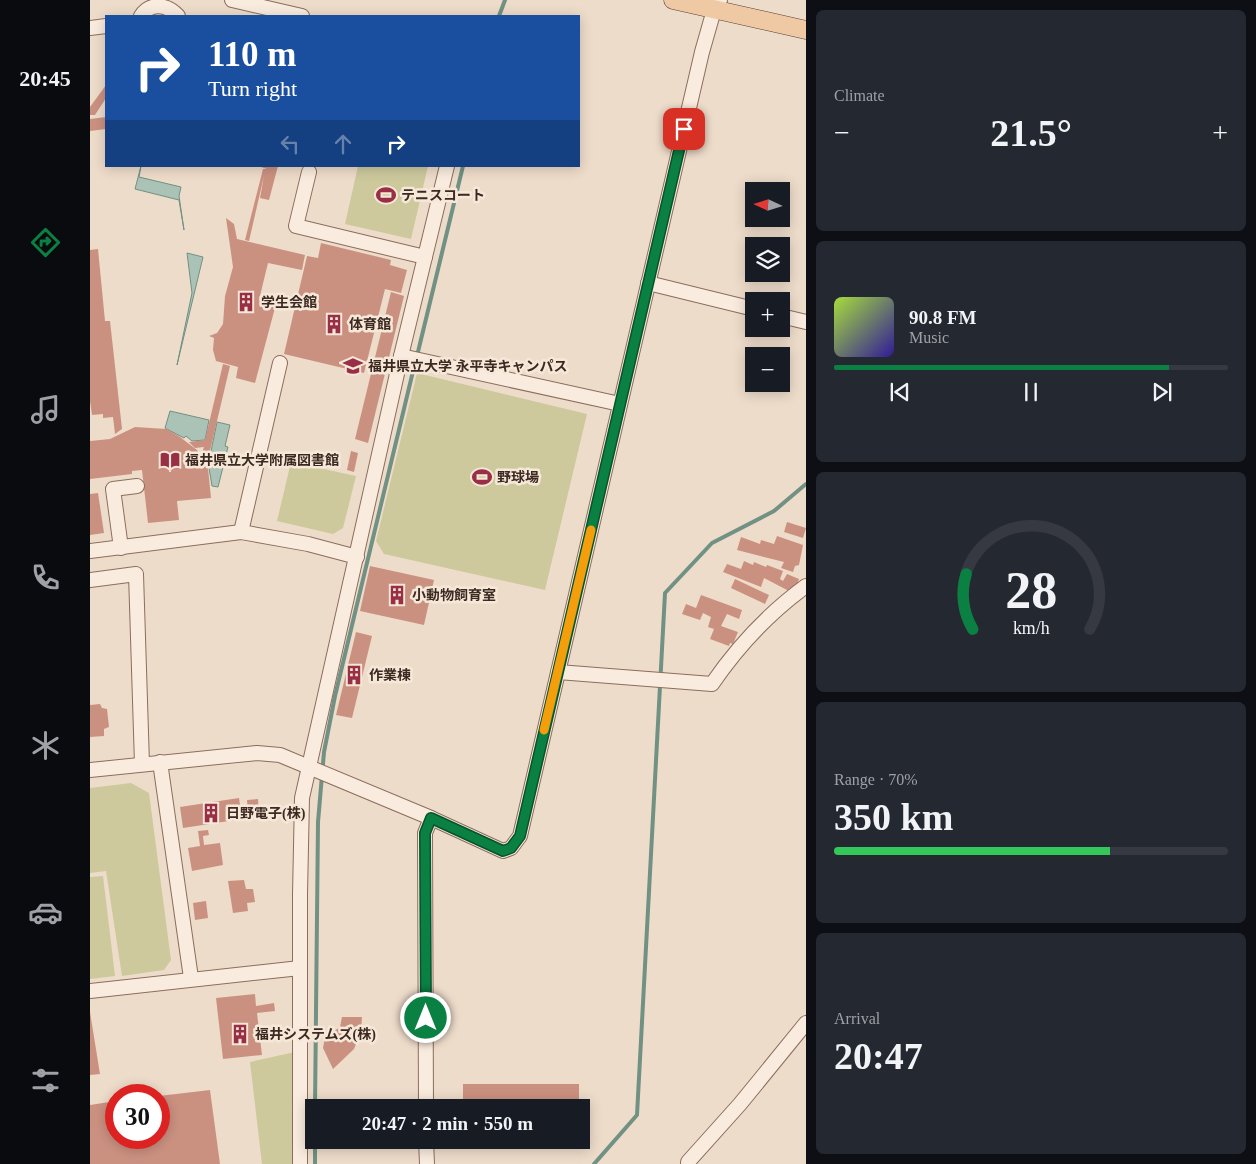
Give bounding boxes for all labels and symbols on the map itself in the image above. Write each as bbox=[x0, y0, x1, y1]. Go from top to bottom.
pin bbox=[663, 108, 705, 150]
north arrow bbox=[745, 182, 790, 228]
sports icon: テニスコート bbox=[375, 184, 397, 206]
place label: テニスコート bbox=[401, 188, 485, 203]
building icon: 学生会館 bbox=[235, 291, 257, 313]
place label: 学生会館 bbox=[261, 295, 317, 310]
building icon: 体育館 bbox=[323, 313, 345, 335]
place label: 体育館 bbox=[349, 317, 391, 332]
school or university icon: 福井県立大学 永平寺キャンパス bbox=[342, 355, 364, 377]
place label: 福井県立大学 永平寺キャンパス bbox=[368, 358, 568, 374]
library icon: 福井県立大学附属図書館 bbox=[159, 449, 181, 471]
place label: 福井県立大学附属図書館 bbox=[185, 452, 339, 468]
sports icon: 野球場 bbox=[471, 466, 493, 488]
place label: 野球場 bbox=[497, 470, 539, 485]
building icon: 小動物飼育室 bbox=[386, 584, 408, 606]
place label: 小動物飼育室 bbox=[412, 588, 496, 603]
building icon: 作業棟 bbox=[343, 664, 365, 686]
place label: 作業棟 bbox=[369, 667, 411, 683]
building icon: 日野電子(株) bbox=[200, 802, 222, 824]
place label: 日野電子(株) bbox=[226, 806, 306, 822]
position arrow bbox=[399, 991, 451, 1043]
building icon: 福井システムズ(株) bbox=[229, 1023, 251, 1045]
place label: 福井システムズ(株) bbox=[255, 1026, 376, 1043]
speed limit sign: 30 bbox=[105, 1084, 170, 1149]

